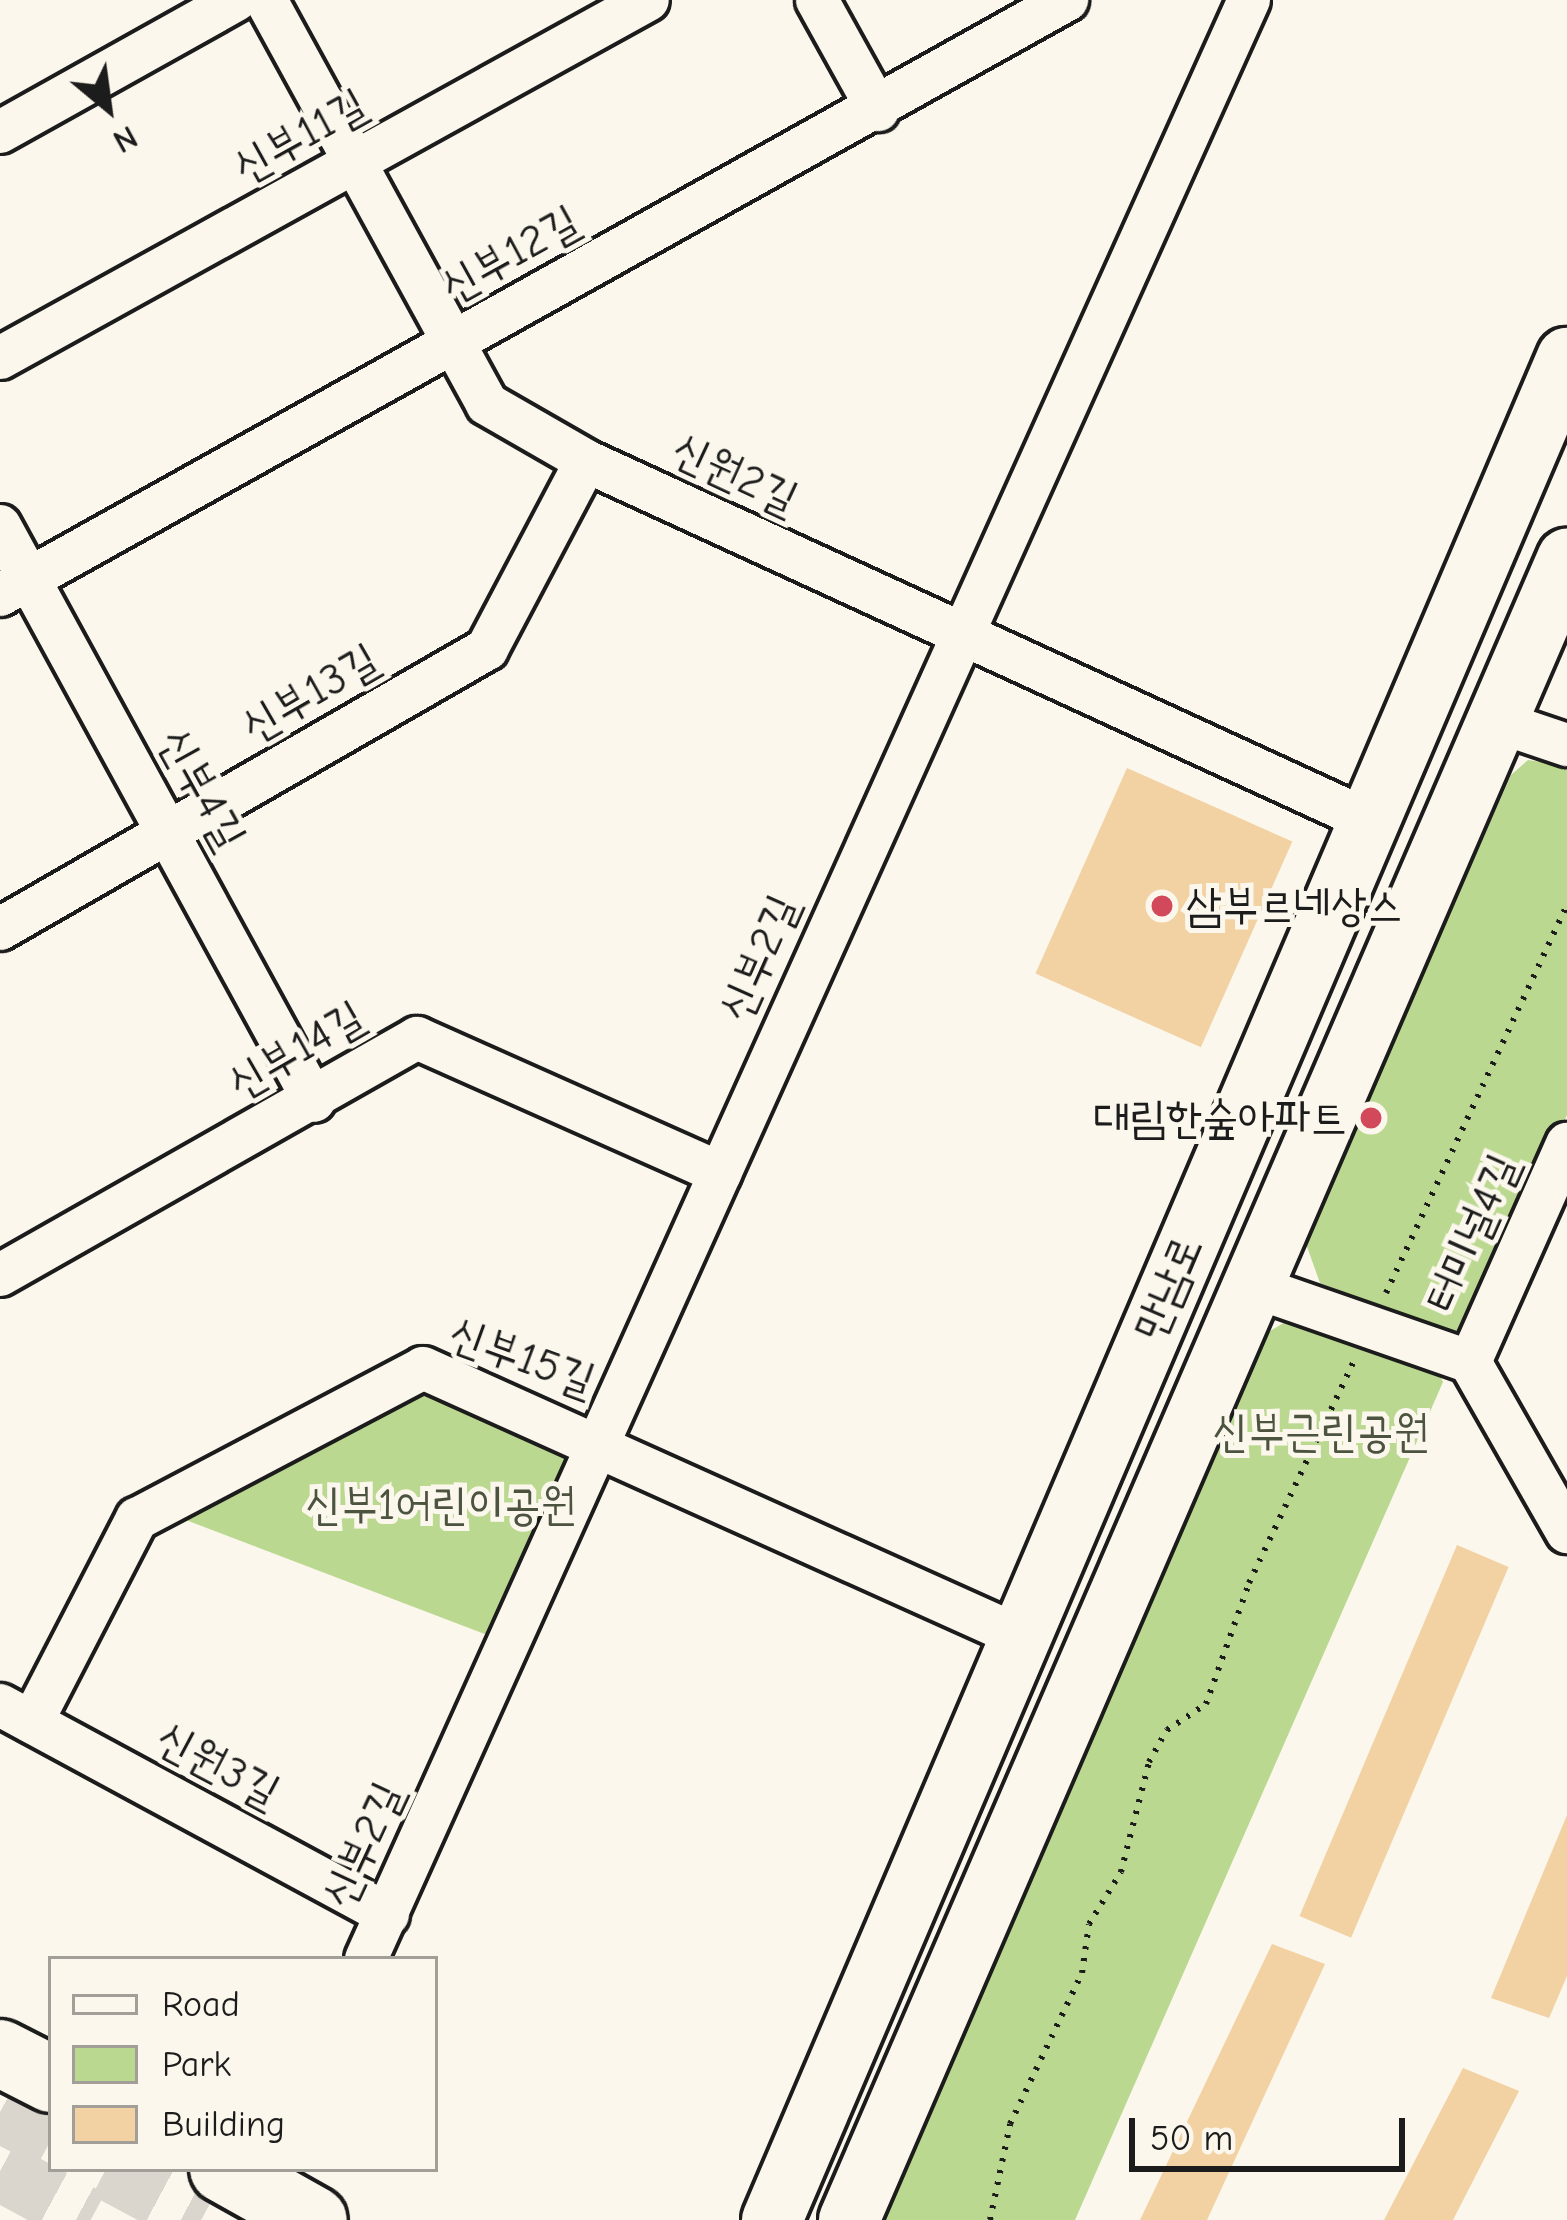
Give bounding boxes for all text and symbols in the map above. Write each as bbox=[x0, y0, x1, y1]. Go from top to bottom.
north arrow bbox=[48, 48, 168, 168]
street label: 신부11길 bbox=[224, 77, 376, 195]
text: N bbox=[107, 118, 144, 161]
street label: 신부12길 bbox=[431, 194, 589, 314]
street label: 신원2길 bbox=[664, 422, 806, 526]
street label: 신부13길 bbox=[232, 632, 388, 754]
street label: 신부4길 bbox=[147, 719, 257, 859]
place label: 삼부르네상스 bbox=[1186, 879, 1403, 933]
street label: 신부2길 bbox=[707, 887, 811, 1029]
marker: 삼부르네상스 bbox=[1149, 893, 1175, 919]
street label: 신부14길 bbox=[218, 990, 374, 1110]
place label: 대림한숲아파트 bbox=[1094, 1091, 1347, 1145]
marker: 대림한숲아파트 bbox=[1358, 1105, 1384, 1131]
street label: 터미널4길 bbox=[1413, 1146, 1531, 1320]
street label: 만남로 bbox=[1122, 1227, 1214, 1349]
street label: 신부15길 bbox=[442, 1306, 602, 1408]
park label: 신부근린공원 bbox=[1212, 1405, 1430, 1459]
park label: 신부1어린이공원 bbox=[305, 1478, 577, 1532]
street label: 신원3길 bbox=[147, 1710, 289, 1820]
street label: 신부2길 bbox=[311, 1774, 415, 1916]
legend bbox=[48, 1956, 438, 2172]
text: Road bbox=[162, 1984, 240, 2025]
text: Park bbox=[162, 2044, 231, 2085]
scale bar bbox=[1135, 2094, 1411, 2168]
text: Building bbox=[162, 2104, 285, 2145]
text: 50 m bbox=[1150, 2118, 1233, 2159]

